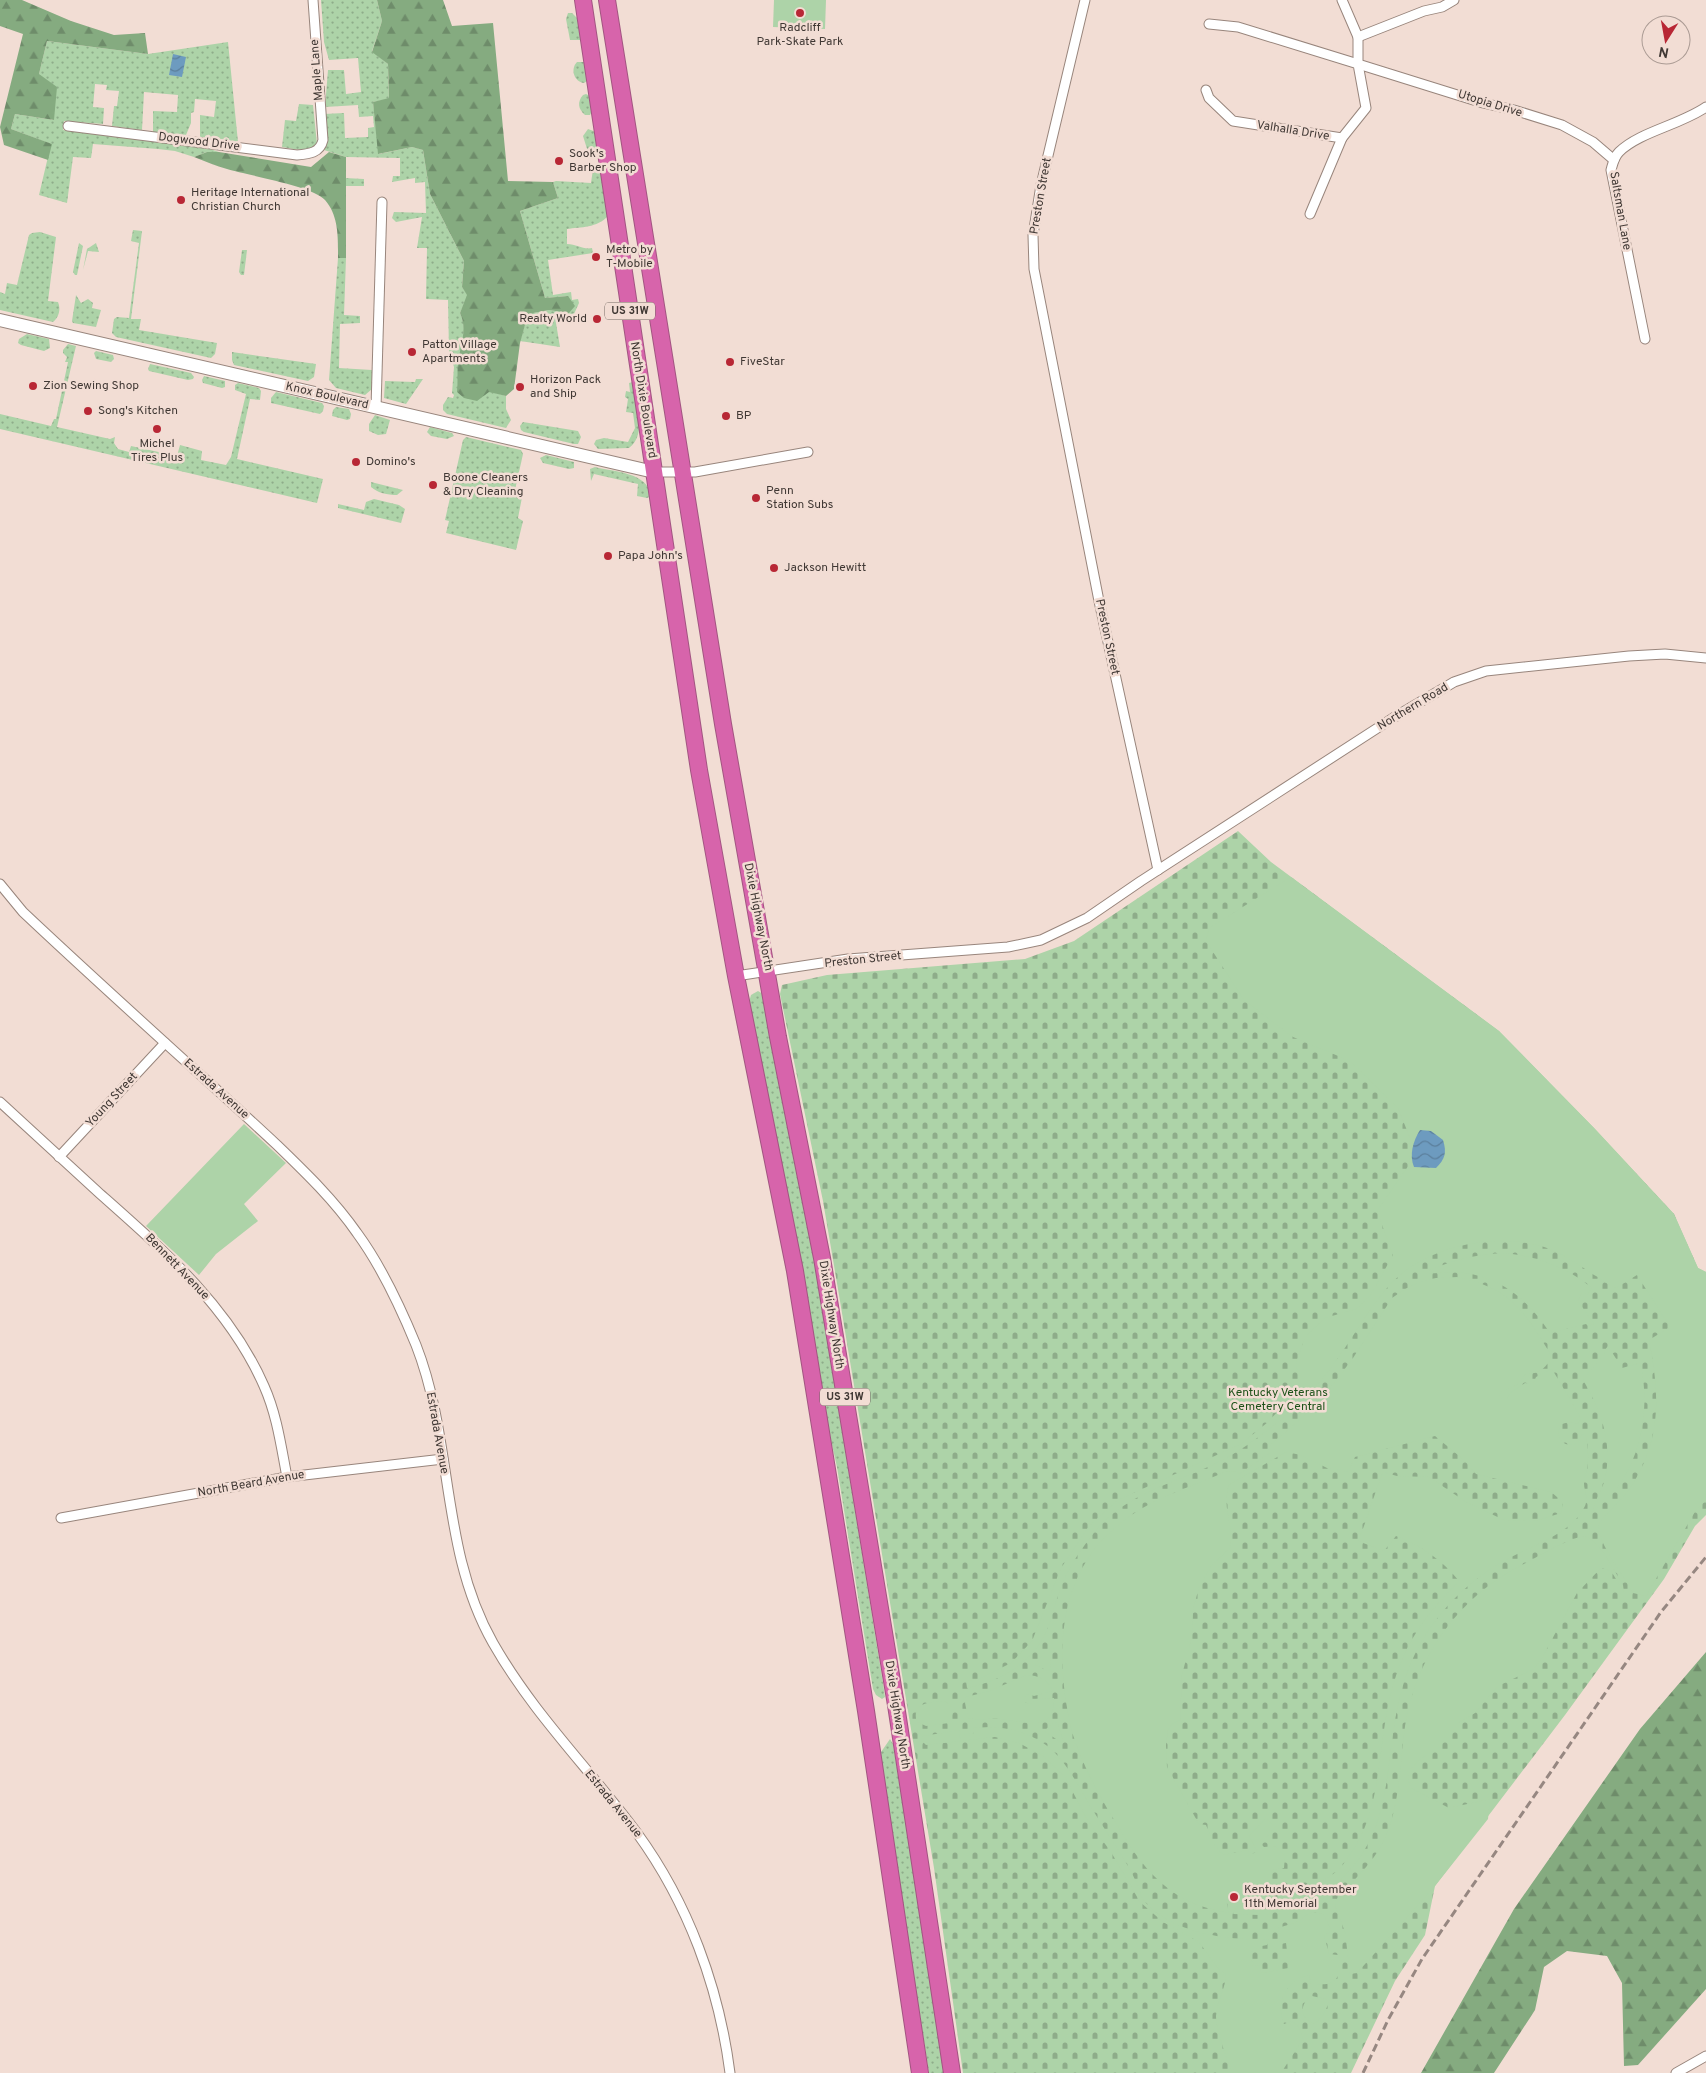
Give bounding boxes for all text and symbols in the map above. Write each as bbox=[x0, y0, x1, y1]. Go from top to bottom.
marker: Radcliff Park-Skate Park bbox=[794, 7, 806, 19]
north arrow bbox=[1641, 15, 1691, 65]
place label: Radcliff Park-Skate Park bbox=[757, 20, 843, 50]
street label: Maple Lane bbox=[307, 39, 327, 101]
text: N bbox=[1657, 42, 1670, 61]
street label: Utopia Drive bbox=[1456, 87, 1524, 121]
street label: Valhalla Drive bbox=[1255, 117, 1331, 145]
street label: Dogwood Drive bbox=[157, 129, 241, 155]
place label: Sook's Barber Shop bbox=[569, 146, 637, 176]
marker: Sook's Barber Shop bbox=[553, 155, 565, 167]
street label: Preston Street bbox=[1026, 156, 1056, 236]
street label: Saltsman Lane bbox=[1605, 170, 1635, 252]
place label: Heritage International Christian Church bbox=[191, 185, 309, 215]
marker: Heritage International Christian Church bbox=[175, 194, 187, 206]
place label: Metro by T-Mobile bbox=[606, 242, 653, 272]
marker: Metro by T-Mobile bbox=[590, 251, 602, 263]
road number: US 31W bbox=[605, 302, 655, 320]
place label: Realty World bbox=[519, 311, 587, 327]
marker: Realty World bbox=[591, 313, 603, 325]
place label: Patton Village Apartments bbox=[422, 337, 497, 367]
street label: North Dixie Boulevard bbox=[626, 341, 660, 459]
marker: Patton Village Apartments bbox=[406, 346, 418, 358]
place label: FiveStar bbox=[740, 354, 785, 370]
marker: FiveStar bbox=[724, 356, 736, 368]
place label: Horizon Pack and Ship bbox=[530, 372, 601, 402]
place label: Zion Sewing Shop bbox=[43, 378, 139, 394]
street label: Knox Boulevard bbox=[284, 379, 370, 413]
marker: Zion Sewing Shop bbox=[27, 380, 39, 392]
marker: Horizon Pack and Ship bbox=[514, 381, 526, 393]
place label: Song's Kitchen bbox=[98, 403, 178, 419]
marker: Song's Kitchen bbox=[82, 405, 94, 417]
place label: BP bbox=[736, 408, 752, 424]
marker: BP bbox=[720, 410, 732, 422]
marker: Michel Tires Plus bbox=[151, 423, 163, 435]
place label: Michel Tires Plus bbox=[131, 436, 183, 466]
place label: Domino's bbox=[366, 454, 416, 470]
marker: Domino's bbox=[350, 456, 362, 468]
place label: Boone Cleaners & Dry Cleaning bbox=[443, 470, 528, 500]
marker: Boone Cleaners & Dry Cleaning bbox=[427, 479, 439, 491]
place label: Penn Station Subs bbox=[766, 483, 833, 513]
marker: Penn Station Subs bbox=[750, 492, 762, 504]
place label: Papa John's bbox=[618, 548, 683, 564]
marker: Papa John's bbox=[602, 550, 614, 562]
place label: Jackson Hewitt bbox=[784, 560, 866, 576]
marker: Jackson Hewitt bbox=[768, 562, 780, 574]
street label: Preston Street bbox=[1091, 597, 1123, 677]
street label: Northern Road bbox=[1375, 680, 1451, 734]
street label: Dixie Highway North bbox=[740, 862, 776, 972]
street label: Preston Street bbox=[824, 948, 902, 972]
street label: Estrada Avenue bbox=[180, 1055, 252, 1123]
street label: Young Street bbox=[82, 1069, 142, 1131]
street label: Bennett Avenue bbox=[141, 1230, 213, 1304]
street label: Dixie Highway North bbox=[815, 1260, 847, 1370]
park label: Kentucky Veterans Cemetery Central bbox=[1228, 1385, 1328, 1415]
road number: US 31W bbox=[820, 1388, 870, 1405]
street label: Estrada Avenue bbox=[422, 1391, 452, 1475]
street label: North Beard Avenue bbox=[196, 1467, 306, 1501]
street label: Dixie Highway North bbox=[881, 1660, 913, 1770]
street label: Estrada Avenue bbox=[581, 1767, 645, 1841]
place label: Kentucky September 11th Memorial bbox=[1244, 1882, 1357, 1912]
marker: Kentucky September 11th Memorial bbox=[1228, 1891, 1240, 1903]

